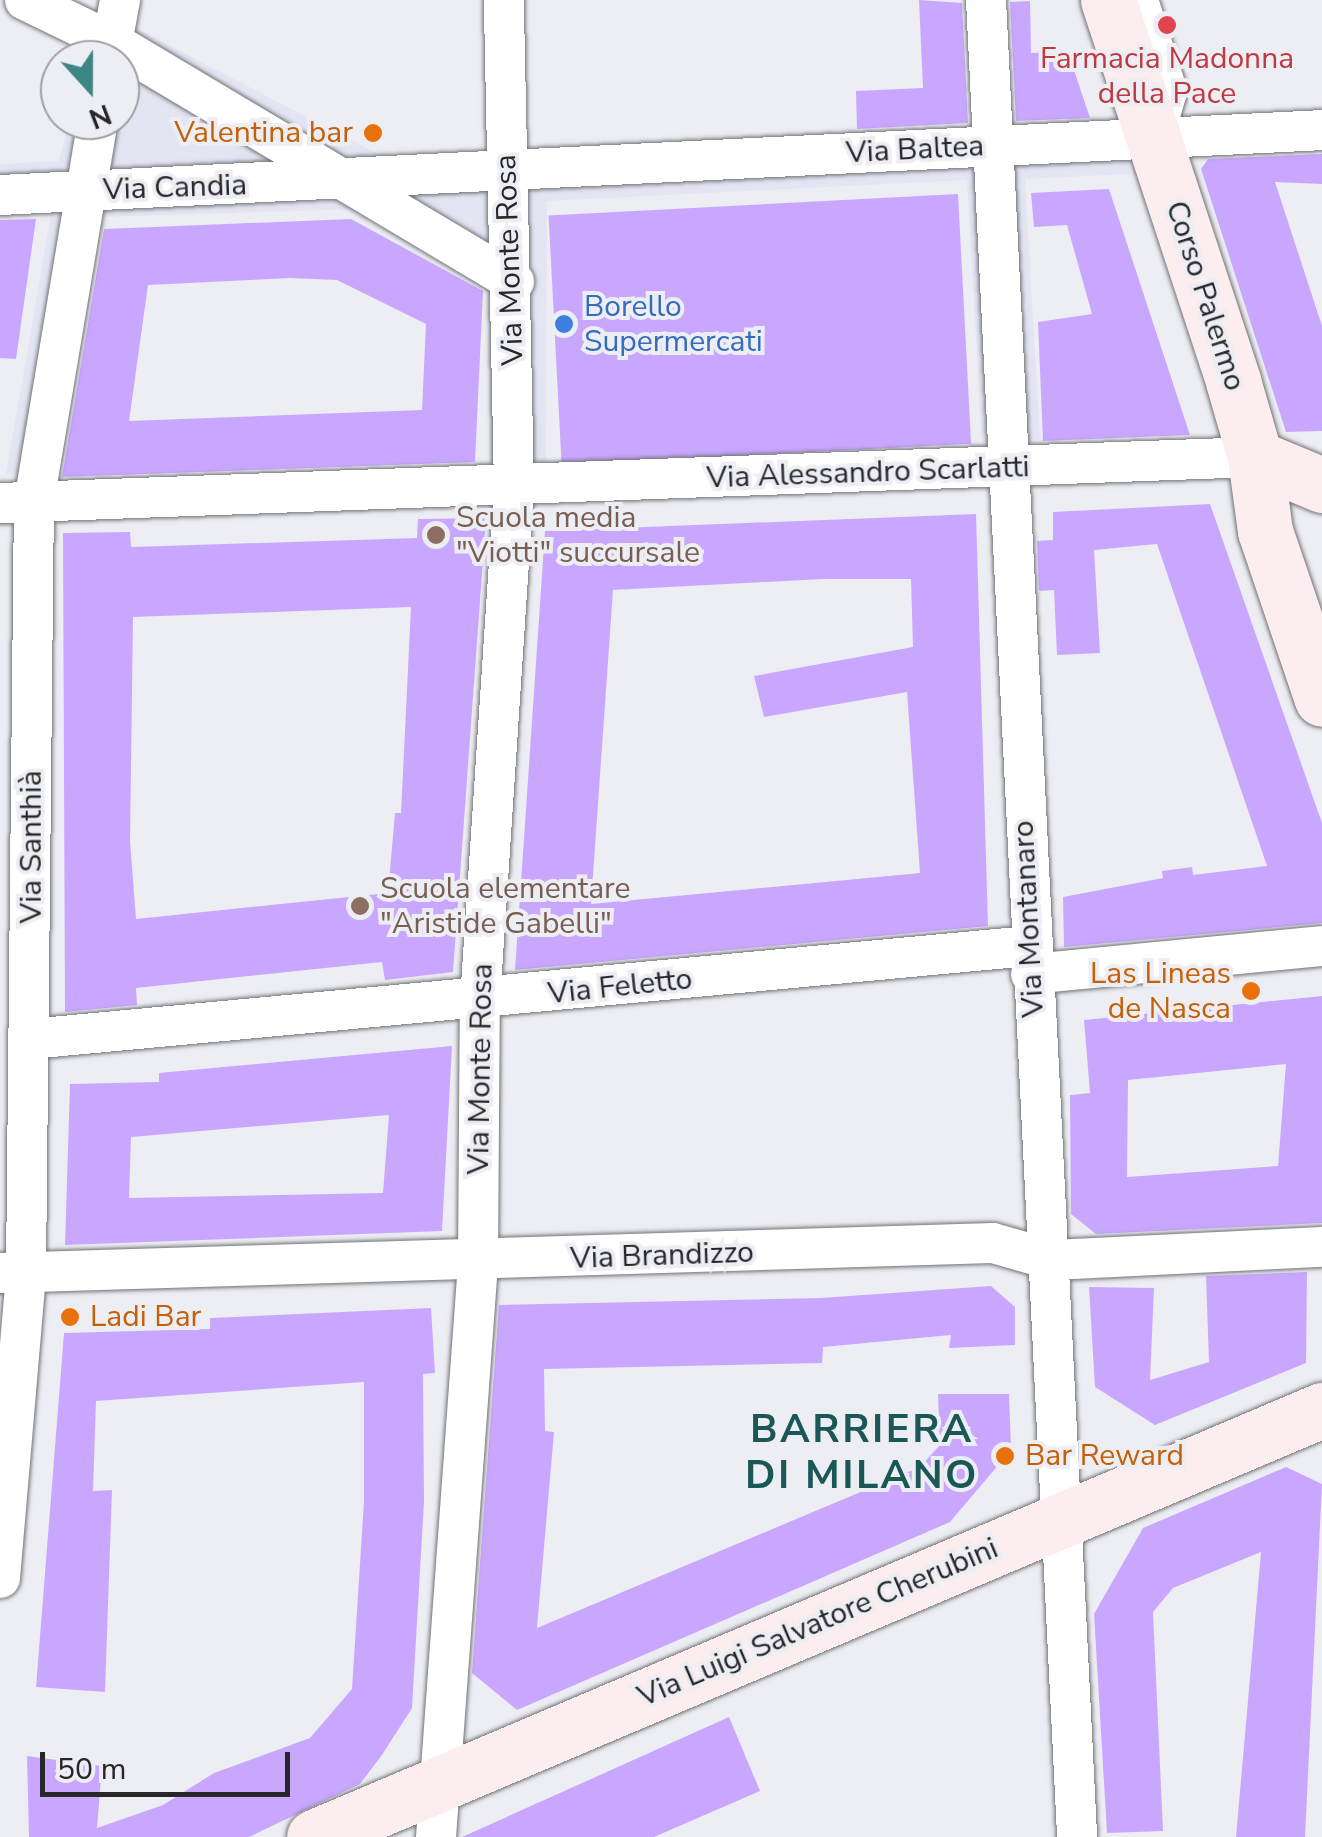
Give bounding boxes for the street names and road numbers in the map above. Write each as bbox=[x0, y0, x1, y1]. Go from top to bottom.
street label: Via Baltea bbox=[845, 128, 985, 172]
street label: Via Monte Rosa bbox=[488, 154, 532, 366]
street label: Via Candia bbox=[102, 167, 248, 209]
street label: Corso Palermo bbox=[1157, 197, 1253, 395]
street label: Via Alessandro Scarlatti bbox=[706, 449, 1030, 497]
street label: Via Santhià bbox=[14, 770, 50, 924]
street label: Via Montanaro bbox=[1006, 820, 1052, 1018]
street label: Via Feletto bbox=[546, 962, 694, 1012]
street label: Via Monte Rosa bbox=[461, 963, 501, 1175]
street label: Via Brandizzo bbox=[570, 1235, 754, 1277]
street label: Via Luigi Salvatore Cherubini bbox=[633, 1531, 1003, 1715]

